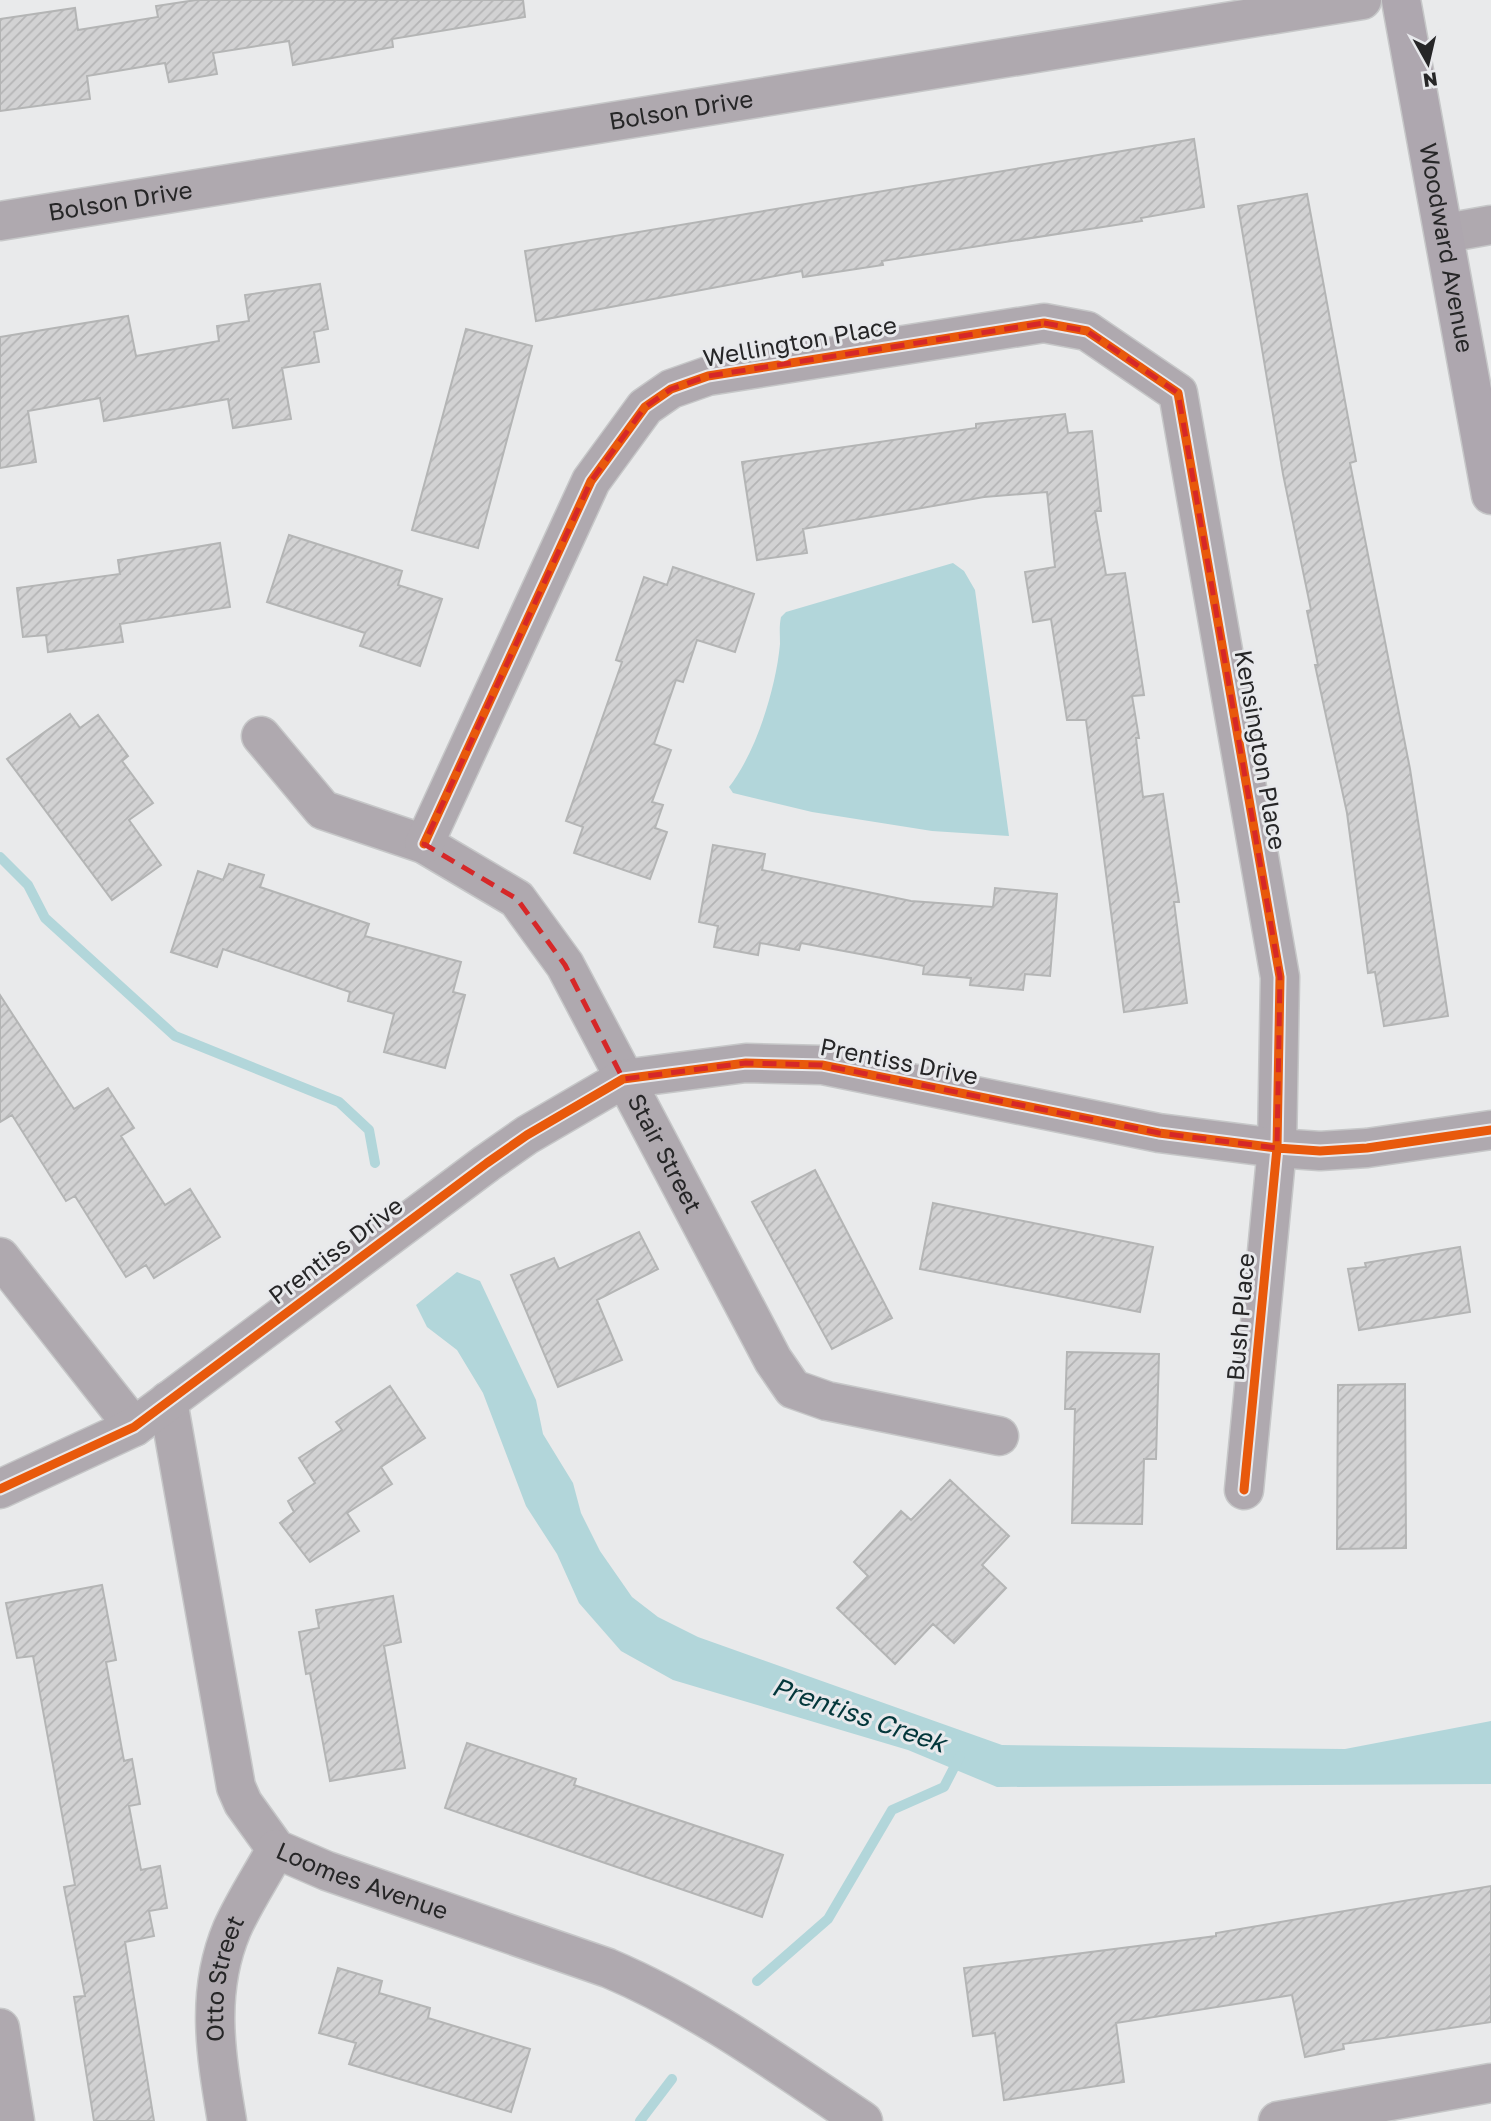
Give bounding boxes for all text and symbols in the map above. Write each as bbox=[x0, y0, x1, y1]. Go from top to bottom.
north arrow bbox=[1393, 28, 1463, 98]
text: N bbox=[1422, 68, 1439, 93]
street label: Bolson Drive bbox=[607, 83, 755, 135]
street label: Woodward Avenue bbox=[1414, 140, 1481, 355]
street label: Bolson Drive bbox=[46, 174, 194, 226]
street label: Wellington Place bbox=[701, 309, 899, 372]
street label: Kensington Place bbox=[1230, 648, 1293, 852]
street label: Prentiss Drive bbox=[818, 1031, 981, 1090]
street label: Stair Street bbox=[622, 1088, 709, 1218]
street label: Prentiss Drive bbox=[262, 1190, 408, 1310]
street label: Bush Place bbox=[1219, 1252, 1260, 1382]
water label: Prentiss Creek bbox=[768, 1670, 952, 1759]
street label: Loomes Avenue bbox=[272, 1835, 452, 1925]
street label: Otto Street bbox=[199, 1910, 249, 2043]

